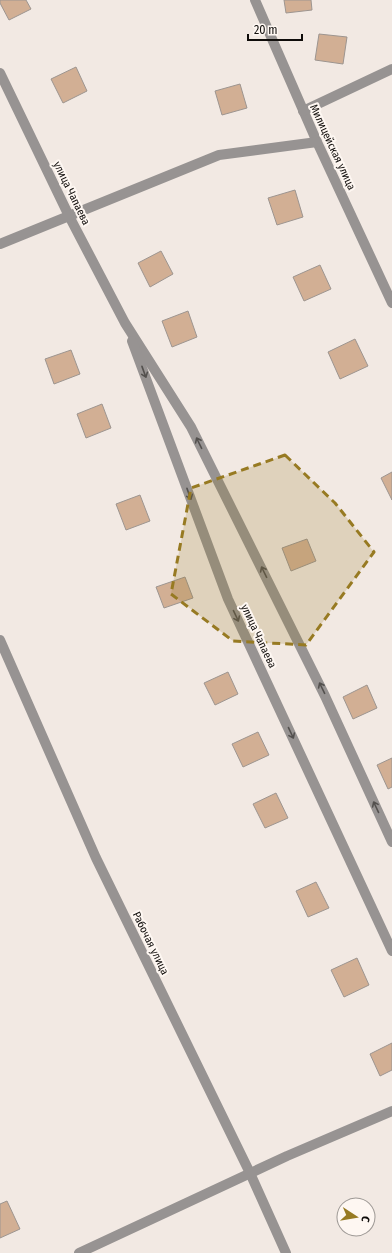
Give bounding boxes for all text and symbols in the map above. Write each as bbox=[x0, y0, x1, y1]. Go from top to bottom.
scale bar bbox=[248, 16, 302, 42]
text: 20 m bbox=[254, 23, 278, 37]
street label: Милицейская улица bbox=[307, 102, 358, 192]
street label: улица Чапаева bbox=[51, 159, 93, 227]
one-way arrow bbox=[140, 366, 148, 378]
one-way arrow bbox=[195, 437, 203, 449]
one-way arrow bbox=[186, 488, 194, 500]
one-way arrow bbox=[260, 566, 267, 578]
street label: улица Чапаева bbox=[238, 602, 279, 670]
one-way arrow bbox=[233, 609, 240, 621]
one-way arrow bbox=[318, 683, 325, 695]
one-way arrow bbox=[288, 727, 295, 739]
one-way arrow bbox=[372, 801, 379, 813]
street label: Рабочая улица bbox=[130, 910, 171, 977]
north arrow bbox=[336, 1197, 376, 1237]
text: С bbox=[358, 1215, 372, 1223]

